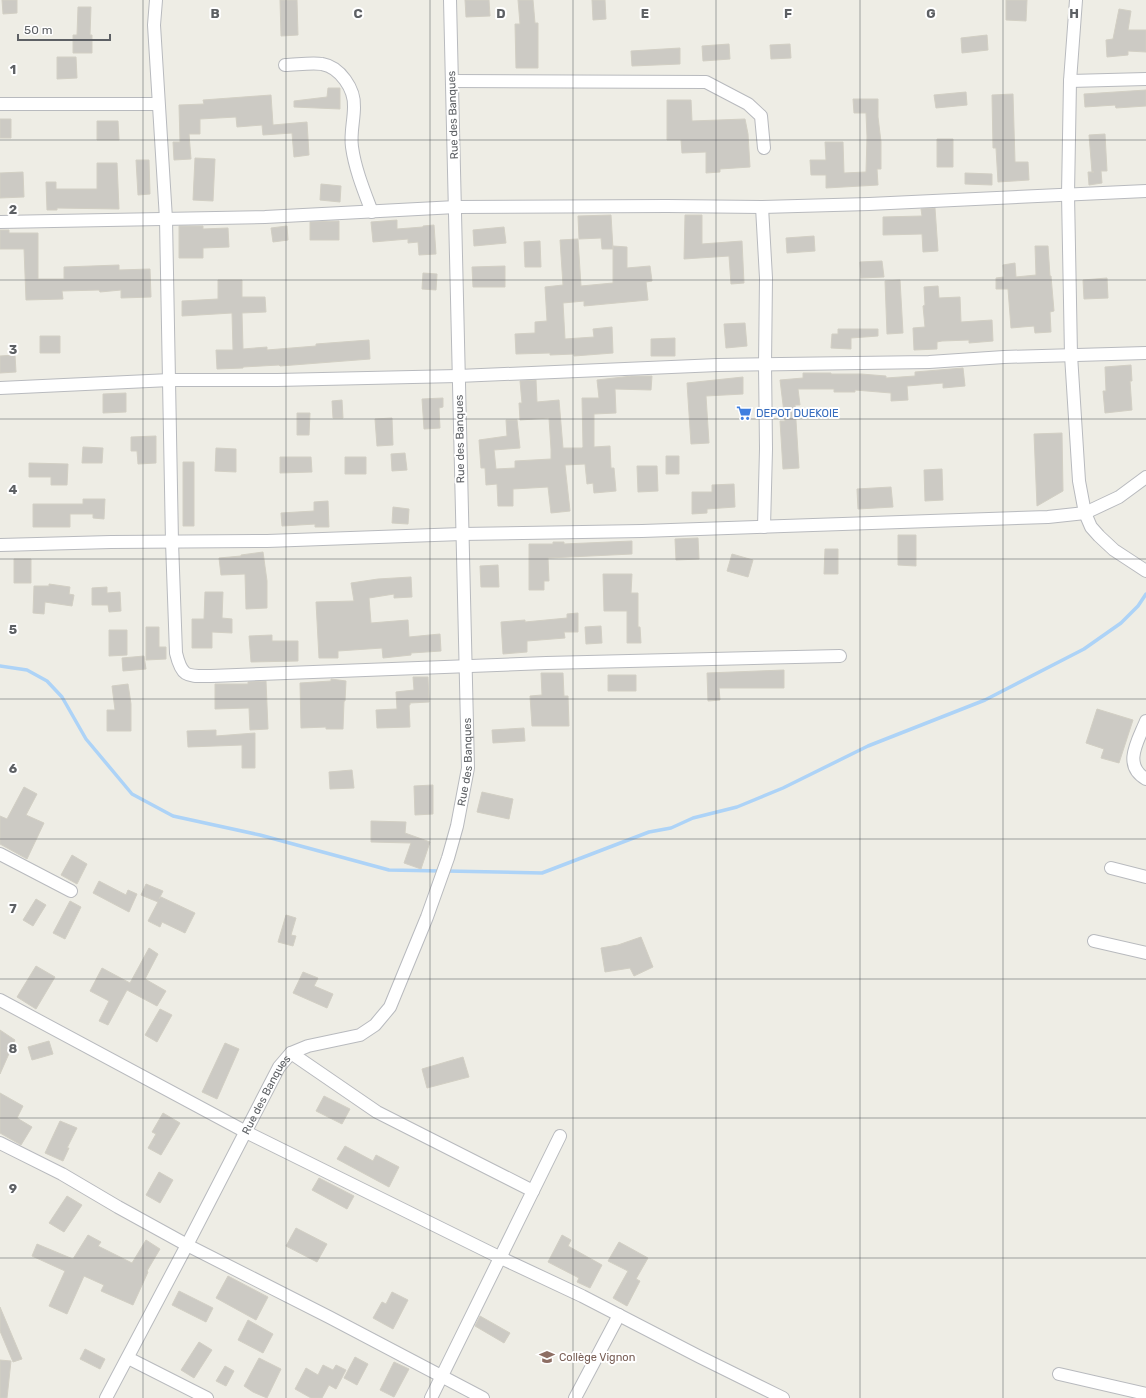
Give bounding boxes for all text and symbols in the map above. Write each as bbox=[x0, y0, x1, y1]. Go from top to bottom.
text: B bbox=[210, 6, 220, 21]
text: C bbox=[353, 6, 363, 21]
text: D bbox=[496, 6, 506, 21]
text: E bbox=[641, 6, 649, 21]
text: F bbox=[784, 6, 792, 21]
text: G bbox=[926, 6, 936, 21]
text: H bbox=[1069, 6, 1079, 21]
scale bar bbox=[18, 16, 110, 42]
text: 50 m bbox=[24, 23, 52, 37]
text: 1 bbox=[10, 62, 16, 77]
street label: Rue des Banques bbox=[445, 70, 461, 160]
text: 2 bbox=[9, 202, 17, 217]
text: 3 bbox=[9, 342, 18, 357]
street label: Rue des Banques bbox=[453, 394, 467, 483]
supermarket icon: DEPOT DUEKOIE bbox=[735, 404, 753, 422]
place label: DEPOT DUEKOIE bbox=[756, 407, 839, 420]
text: 4 bbox=[9, 482, 18, 497]
text: 5 bbox=[9, 622, 17, 637]
street label: Rue des Banques bbox=[454, 717, 475, 807]
text: 6 bbox=[9, 761, 18, 776]
text: 7 bbox=[9, 901, 17, 916]
text: 8 bbox=[9, 1041, 18, 1056]
street label: Rue des Banques bbox=[239, 1052, 293, 1137]
text: 9 bbox=[9, 1181, 17, 1196]
school or university icon: Collège Vignon bbox=[538, 1348, 556, 1366]
place label: Collège Vignon bbox=[559, 1351, 635, 1364]

